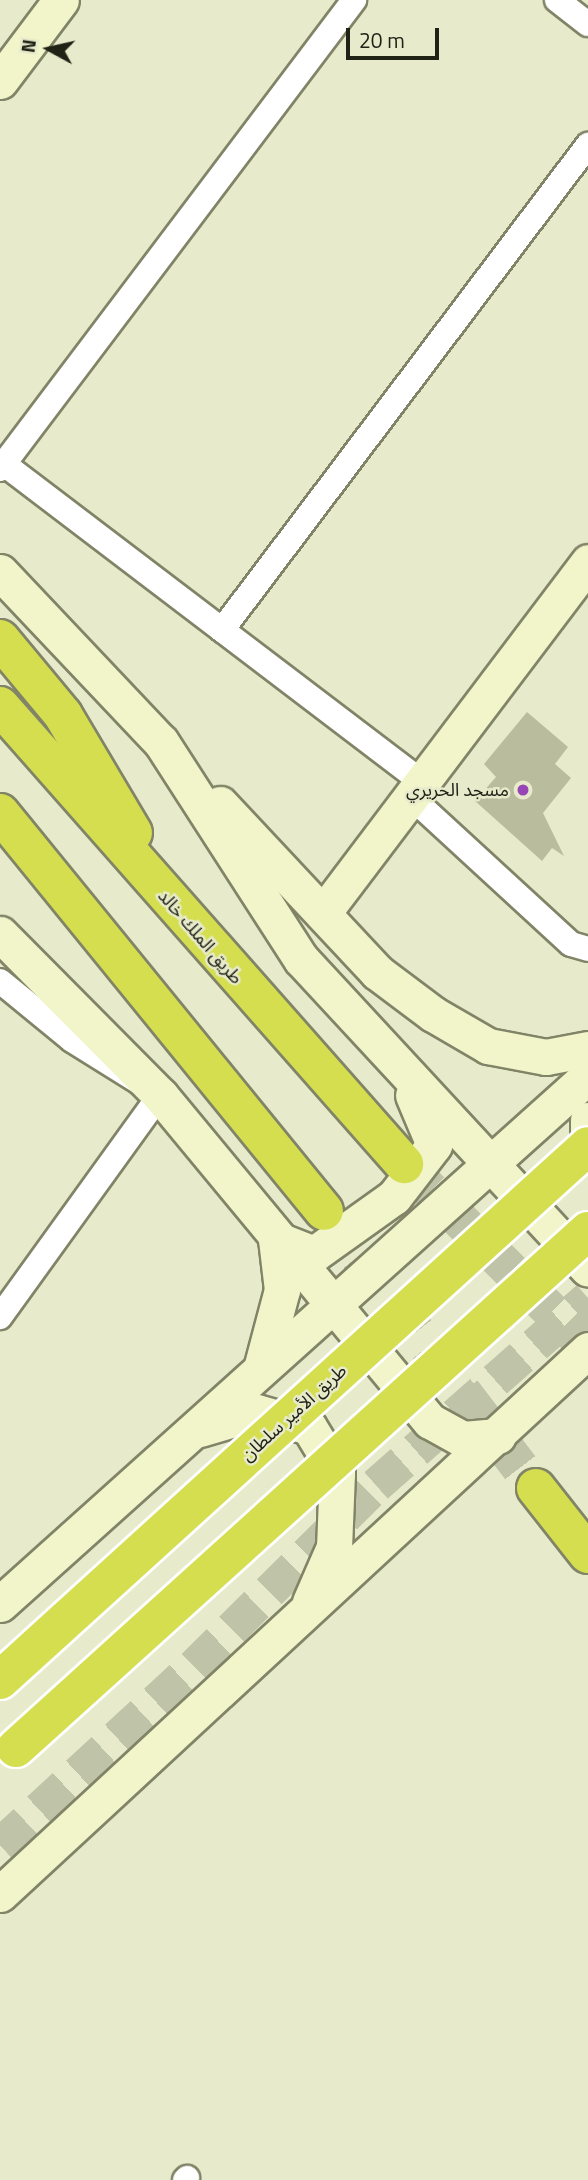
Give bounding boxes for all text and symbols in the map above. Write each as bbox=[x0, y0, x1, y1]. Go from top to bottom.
north arrow bbox=[14, 14, 84, 84]
scale bar bbox=[350, 14, 443, 58]
text: 20 m bbox=[359, 24, 405, 56]
text: N bbox=[12, 37, 43, 55]
place label: مسجد الحريري bbox=[406, 779, 509, 801]
marker: مسجد الحريري bbox=[515, 782, 531, 798]
street label: طريق الملك خالد bbox=[153, 885, 247, 989]
street label: طريق الأمير سلطان bbox=[237, 1360, 351, 1466]

